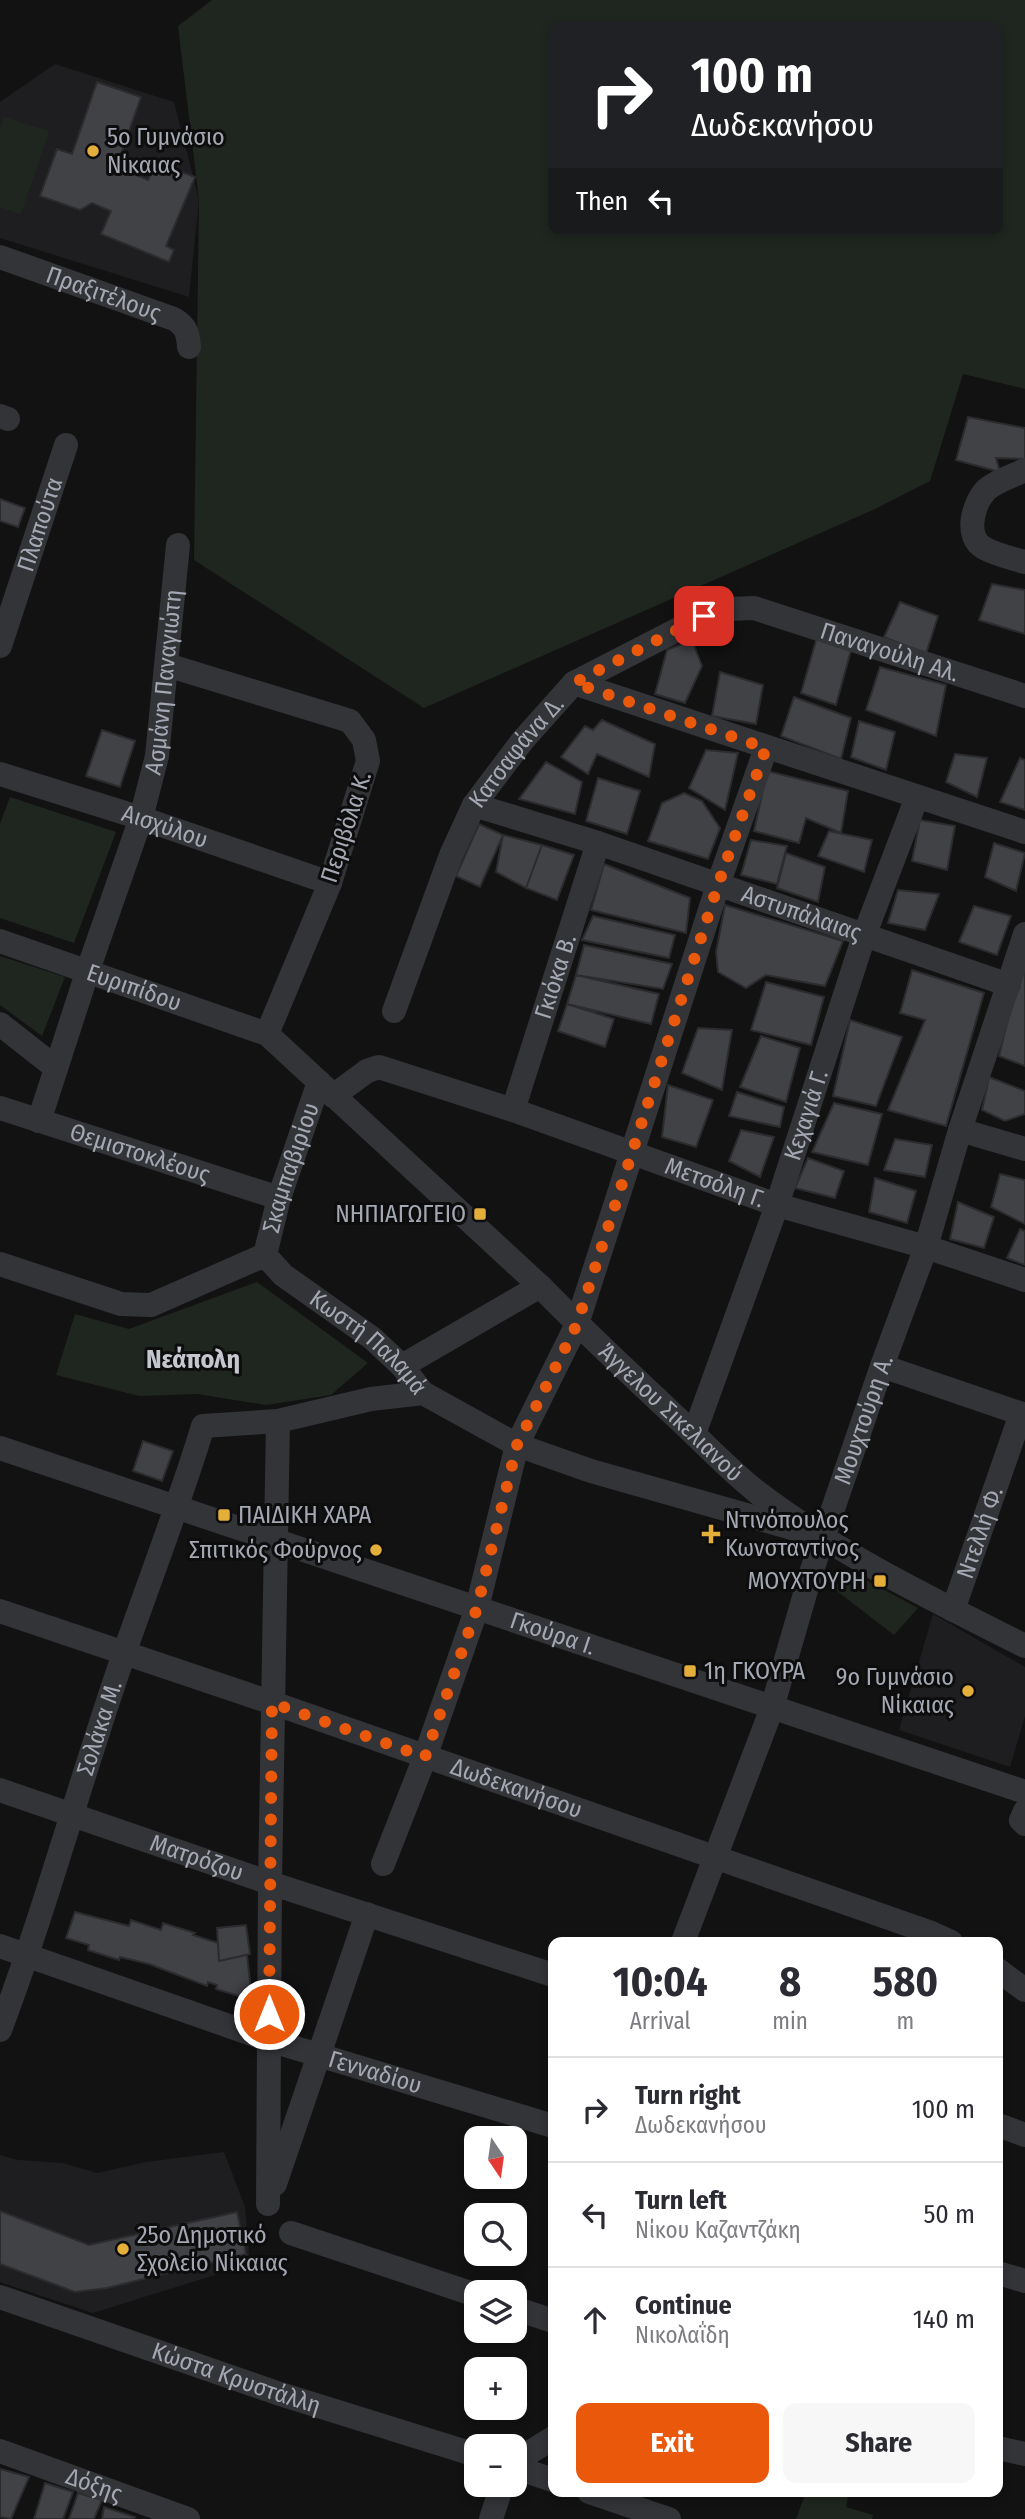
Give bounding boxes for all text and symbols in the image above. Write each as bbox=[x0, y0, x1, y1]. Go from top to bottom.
text: 100 m bbox=[691, 46, 813, 105]
icon: right bbox=[576, 49, 667, 140]
text: Δωδεκανήσου bbox=[691, 106, 874, 144]
place label: 5o Γυμνάσιο Νίκαιας bbox=[107, 123, 225, 179]
marker: 5o Γυμνάσιο Νίκαιας bbox=[85, 143, 101, 159]
icon: left bbox=[642, 182, 680, 220]
text: Then bbox=[576, 186, 628, 217]
street label: Πραξιτέλους bbox=[43, 261, 165, 327]
street label: Πλαπούτα bbox=[11, 474, 68, 575]
pin bbox=[674, 586, 734, 646]
street label: Ασμάνη Παναγιώτη bbox=[139, 588, 187, 778]
icon: arrive bbox=[685, 597, 723, 635]
street label: Παναγούλη Αλ. bbox=[817, 617, 963, 688]
street label: Κατσαφάνα Δ. bbox=[463, 690, 570, 813]
street label: Περιβόλα Κ. bbox=[315, 768, 377, 886]
street label: Αισχύλου bbox=[119, 799, 212, 854]
street label: Αστυπάλαιας bbox=[738, 880, 865, 947]
street label: Γκιόκα Β. bbox=[529, 931, 582, 1022]
street label: Ευριπίδου bbox=[83, 958, 185, 1017]
street label: Κεχαγιά Γ. bbox=[778, 1066, 834, 1164]
street label: Σκαμπαβιρίου bbox=[257, 1099, 325, 1236]
street label: Θεμιστοκλέους bbox=[66, 1118, 213, 1189]
street label: Μετσόλη Γ. bbox=[661, 1152, 768, 1213]
place label: ΝΗΠΙΑΓΩΓΕΙΟ bbox=[335, 1200, 466, 1228]
marker: ΝΗΠΙΑΓΩΓΕΙΟ bbox=[472, 1206, 488, 1222]
street label: Κωστή Παλαμά bbox=[304, 1284, 433, 1400]
street label: Άγγελου Σικελιανού bbox=[593, 1337, 749, 1487]
district label: Νεάπολη bbox=[146, 1344, 240, 1375]
street label: Μουχτούρη Α. bbox=[828, 1351, 899, 1488]
street label: Ντελλή Φ. bbox=[951, 1483, 1009, 1582]
place label: ΠΑΙΔΙΚΗ ΧΑΡΑ bbox=[238, 1501, 372, 1529]
place label: Ντινόπουλος Κωνσταντίνος bbox=[725, 1506, 859, 1562]
marker: ΠΑΙΔΙΚΗ ΧΑΡΑ bbox=[216, 1507, 232, 1523]
marker: Ντινόπουλος Κωνσταντίνος bbox=[703, 1526, 719, 1542]
place label: Σπιτικός Φούρνος bbox=[189, 1536, 362, 1564]
marker: Σπιτικός Φούρνος bbox=[368, 1542, 384, 1558]
place label: ΜΟΥΧΤΟΥΡΗ bbox=[748, 1567, 866, 1595]
marker: ΜΟΥΧΤΟΥΡΗ bbox=[872, 1573, 888, 1589]
street label: Γκούρα Ι. bbox=[507, 1606, 599, 1661]
place label: 1η ΓΚΟΥΡΑ bbox=[704, 1657, 805, 1685]
marker: 1η ΓΚΟΥΡΑ bbox=[682, 1663, 698, 1679]
place label: 9ο Γυμνάσιο Νίκαιας bbox=[836, 1663, 954, 1719]
street label: Σολάκα Μ. bbox=[71, 1677, 128, 1779]
marker: 9ο Γυμνάσιο Νίκαιας bbox=[960, 1683, 976, 1699]
street label: Δωδεκανήσου bbox=[447, 1752, 586, 1824]
street label: Ματρόζου bbox=[146, 1829, 247, 1887]
text: 10:04 bbox=[613, 1957, 708, 2007]
text: 8 bbox=[779, 1957, 801, 2007]
text: 580 bbox=[873, 1957, 938, 2007]
position arrow bbox=[232, 1977, 306, 2051]
text: Arrival bbox=[630, 2007, 691, 2035]
text: min bbox=[772, 2007, 808, 2035]
text: m bbox=[897, 2007, 914, 2035]
street label: Γενναδίου bbox=[325, 2045, 425, 2099]
text: Turn right bbox=[635, 2080, 741, 2111]
icon: right bbox=[576, 2091, 614, 2129]
text: 100 m bbox=[912, 2094, 975, 2125]
text: Δωδεκανήσου bbox=[635, 2111, 767, 2139]
north arrow bbox=[464, 2126, 527, 2189]
map controls bbox=[464, 2126, 527, 2497]
text: Turn left bbox=[635, 2185, 727, 2216]
icon: left bbox=[576, 2196, 614, 2234]
text: 50 m bbox=[923, 2199, 975, 2230]
button: search bbox=[464, 2203, 527, 2266]
text: Νίκου Καζαντζάκη bbox=[635, 2216, 801, 2244]
place label: 25o Δημοτικό Σχολείο Νίκαιας bbox=[137, 2221, 288, 2277]
marker: 25o Δημοτικό Σχολείο Νίκαιας bbox=[115, 2241, 131, 2257]
button: layers bbox=[464, 2280, 527, 2343]
text: Continue bbox=[635, 2290, 732, 2321]
icon: ahead bbox=[576, 2301, 614, 2339]
text: 140 m bbox=[913, 2304, 975, 2335]
text: Νικολαΐδη bbox=[635, 2321, 730, 2349]
street label: Κώστα Κρυστάλλη bbox=[148, 2337, 324, 2420]
button: + bbox=[464, 2357, 527, 2420]
button: Exit bbox=[576, 2403, 769, 2483]
button: Share bbox=[783, 2403, 975, 2483]
button: − bbox=[464, 2434, 527, 2497]
street label: Δόξης bbox=[62, 2462, 126, 2508]

